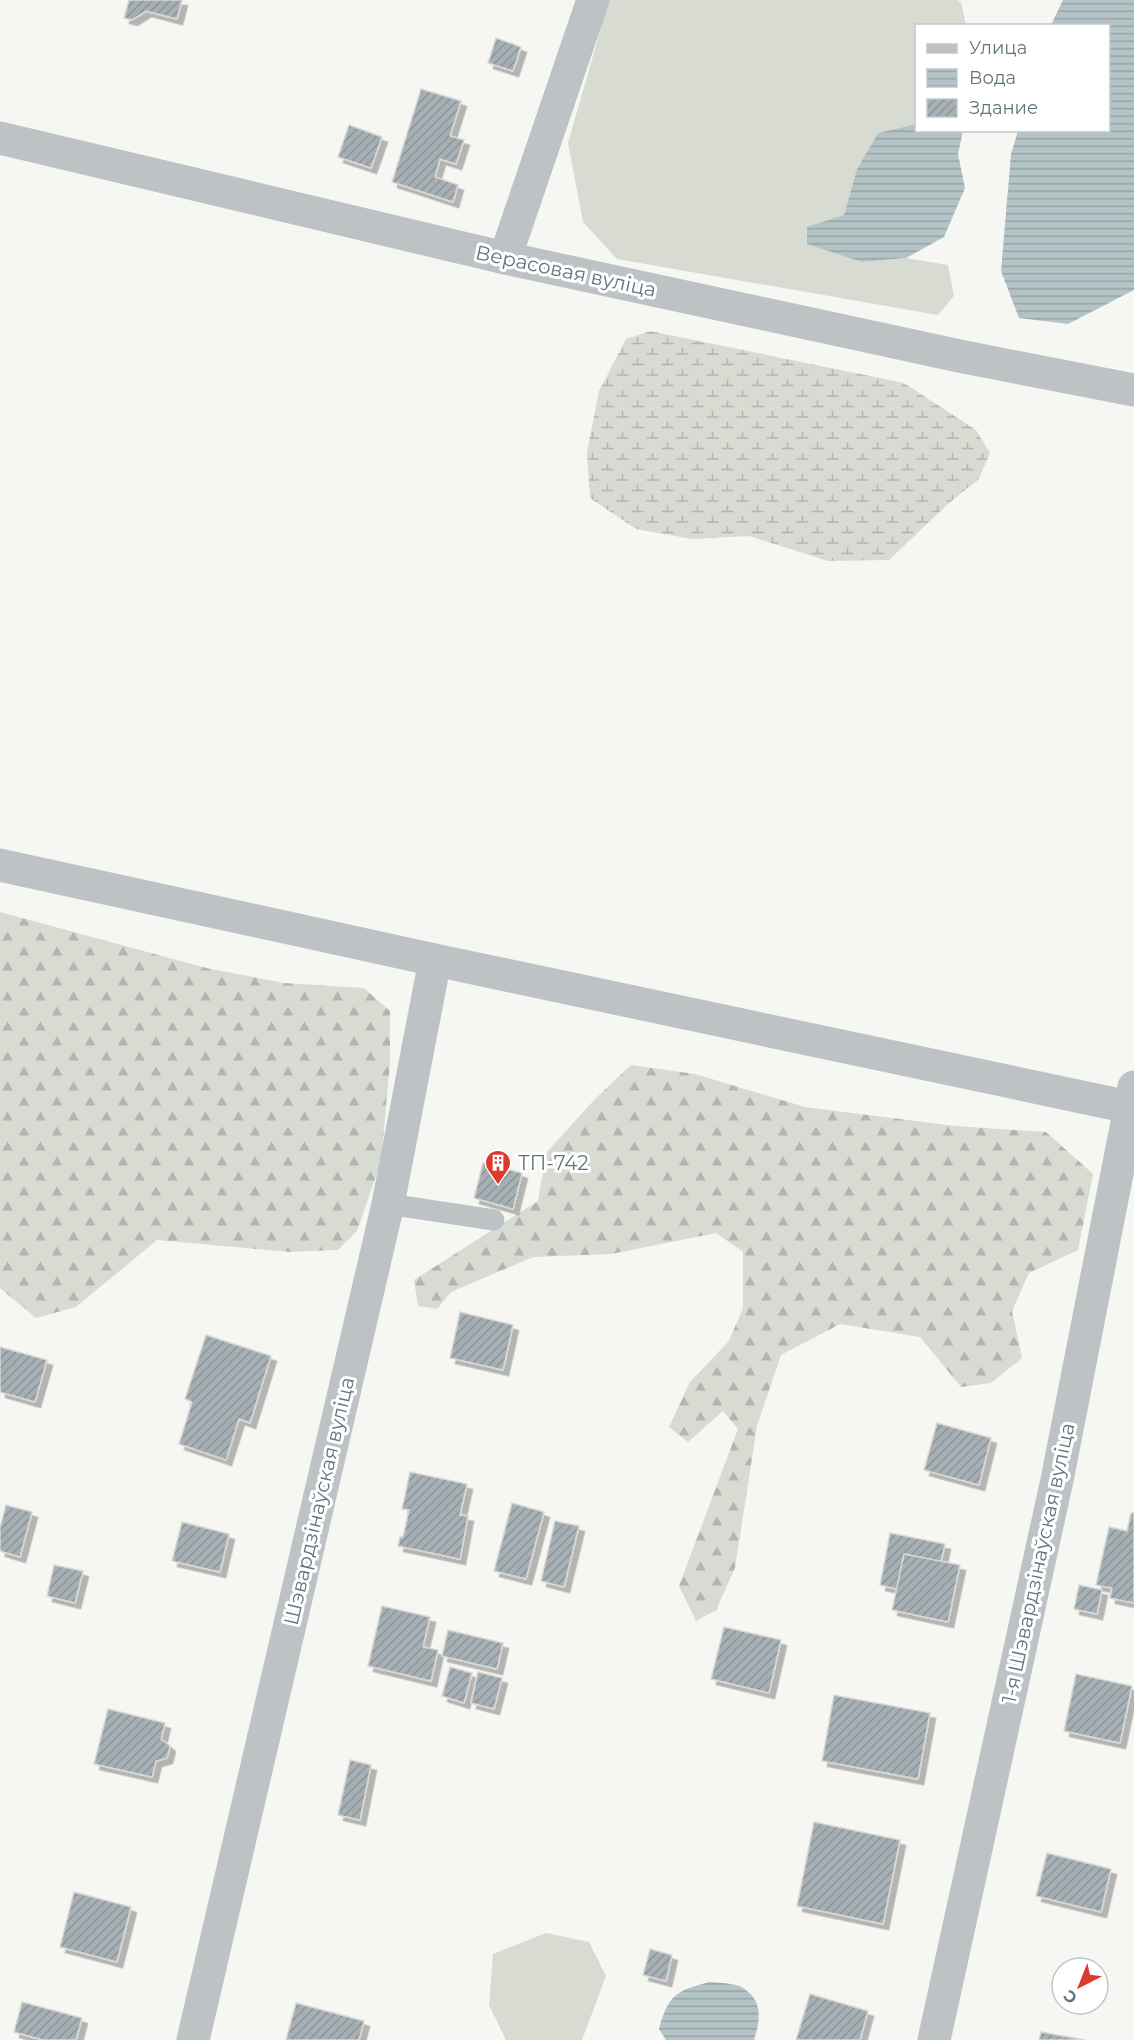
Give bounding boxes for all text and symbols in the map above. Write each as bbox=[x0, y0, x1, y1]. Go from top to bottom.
legend bbox=[915, 24, 1110, 132]
text: Улица bbox=[969, 37, 1027, 59]
text: Вода bbox=[969, 67, 1016, 89]
text: Здание bbox=[969, 97, 1038, 119]
street label: Верасовая вуліца bbox=[474, 240, 658, 302]
building icon: ТП-742 bbox=[483, 1148, 513, 1186]
place label: ТП-742 bbox=[518, 1151, 589, 1175]
street label: Шэвардзінаўская вуліца bbox=[279, 1375, 359, 1627]
street label: 1-я Шэвардзінаўская вуліца bbox=[997, 1421, 1079, 1705]
north arrow bbox=[1050, 1956, 1110, 2016]
text: С bbox=[1059, 1986, 1081, 2008]

